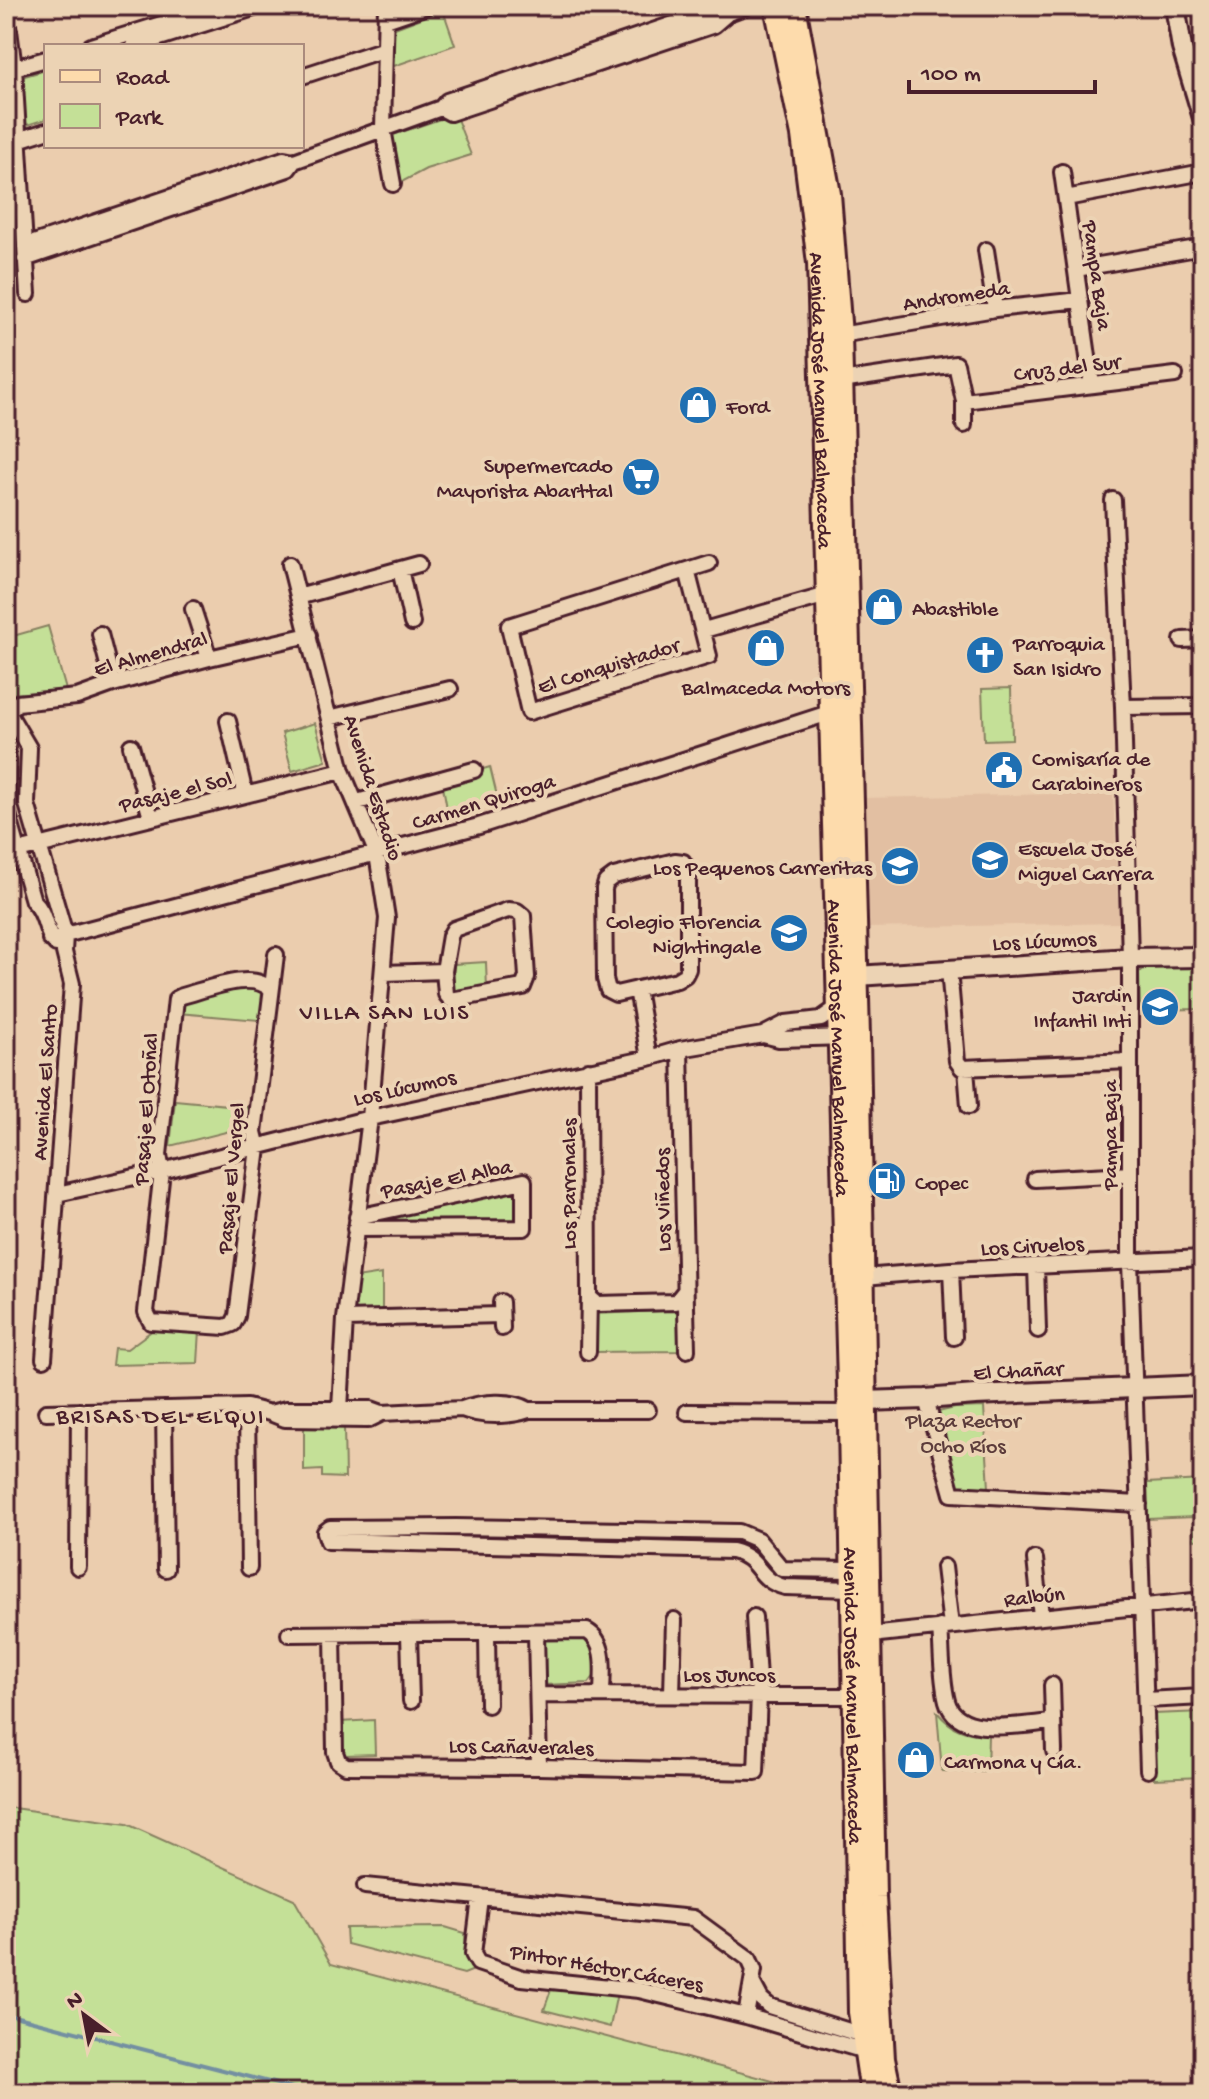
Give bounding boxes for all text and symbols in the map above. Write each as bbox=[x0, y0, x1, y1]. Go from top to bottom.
legend bbox=[44, 44, 304, 148]
scale bar bbox=[909, 44, 1095, 94]
text: 100 m bbox=[920, 61, 981, 90]
text: Road bbox=[116, 65, 170, 94]
text: Park bbox=[115, 105, 164, 134]
street label: Pampa Baja bbox=[1074, 218, 1116, 333]
street label: Avenida José Manuel Balmaceda bbox=[801, 251, 836, 550]
street label: Andromeda bbox=[901, 277, 1013, 319]
street label: Cruz del Sur bbox=[1013, 350, 1125, 389]
shop icon: Ford bbox=[677, 384, 719, 426]
place label: Ford bbox=[725, 396, 771, 422]
place label: Supermercado Mayorista Abarttal bbox=[437, 455, 613, 506]
supermarket icon: Supermercado Mayorista Abarttal bbox=[620, 456, 662, 498]
shop icon: Abastible bbox=[863, 586, 905, 628]
place label: Abastible bbox=[912, 598, 999, 624]
street label: El Almendral bbox=[91, 627, 211, 684]
shop icon: Balmaceda Motors bbox=[745, 627, 787, 669]
street label: El Conquistador bbox=[535, 633, 685, 702]
place label: Parroquia San Isidro bbox=[1012, 633, 1106, 684]
church icon: Parroquia San Isidro bbox=[964, 634, 1006, 676]
place label: Balmaceda Motors bbox=[681, 677, 851, 703]
street label: Avenida Estadio bbox=[335, 712, 407, 864]
place label: Comisaría de Carabineros bbox=[1032, 748, 1151, 799]
public building icon: Comisaría de Carabineros bbox=[983, 749, 1025, 791]
street label: Pasaje el Sol bbox=[116, 767, 235, 821]
street label: Carmen Quiroga bbox=[409, 769, 560, 838]
place label: Escuela José Miguel Carrera bbox=[1018, 838, 1154, 889]
school or university icon: Escuela José Miguel Carrera bbox=[969, 839, 1011, 881]
school or university icon: Los Pequenos Carreritas bbox=[879, 845, 921, 887]
place label: Los Pequenos Carreritas bbox=[653, 857, 873, 883]
street label: Avenida José Manuel Balmaceda bbox=[819, 899, 853, 1198]
place label: Colegio Florencia Nightingale bbox=[606, 911, 762, 962]
school or university icon: Colegio Florencia Nightingale bbox=[768, 912, 810, 954]
street label: Los Lúcumos bbox=[992, 927, 1098, 959]
place label: Jardin Infantil Inti bbox=[1034, 985, 1133, 1036]
school or university icon: Jardin Infantil Inti bbox=[1139, 986, 1181, 1028]
district label: VILLA SAN LUIS bbox=[299, 1000, 470, 1029]
street label: Avenida El Santo bbox=[29, 1003, 65, 1161]
street label: Pasaje El Otoñal bbox=[130, 1032, 166, 1187]
street label: Los Lúcumos bbox=[351, 1065, 459, 1114]
street label: Pampa Baja bbox=[1099, 1079, 1125, 1191]
street label: Pasaje El Vergel bbox=[213, 1102, 253, 1256]
street label: Los Parronales bbox=[558, 1118, 584, 1250]
street label: Los Viñedos bbox=[651, 1147, 679, 1252]
street label: Pasaje El Alba bbox=[378, 1155, 515, 1207]
fuel station icon: Copec bbox=[866, 1160, 908, 1202]
place label: Copec bbox=[915, 1172, 970, 1198]
street label: Los Ciruelos bbox=[980, 1232, 1085, 1264]
street label: El Chañar bbox=[973, 1358, 1066, 1388]
district label: BRISAS DEL ELQUI bbox=[55, 1404, 266, 1433]
park label: Plaza Rector Ocho Ríos bbox=[905, 1410, 1023, 1461]
street label: Avenida José Manuel Balmaceda bbox=[835, 1547, 866, 1845]
street label: Ralbún bbox=[1003, 1583, 1067, 1615]
street label: Los Juncos bbox=[683, 1664, 776, 1690]
street label: Los Cañaverales bbox=[448, 1735, 595, 1763]
shop icon: Carmona y Cía. bbox=[895, 1739, 937, 1781]
place label: Carmona y Cía. bbox=[944, 1751, 1083, 1777]
street label: Pintor Héctor Cáceres bbox=[507, 1940, 706, 2000]
north arrow bbox=[44, 1975, 124, 2055]
text: N bbox=[63, 1987, 89, 2016]

